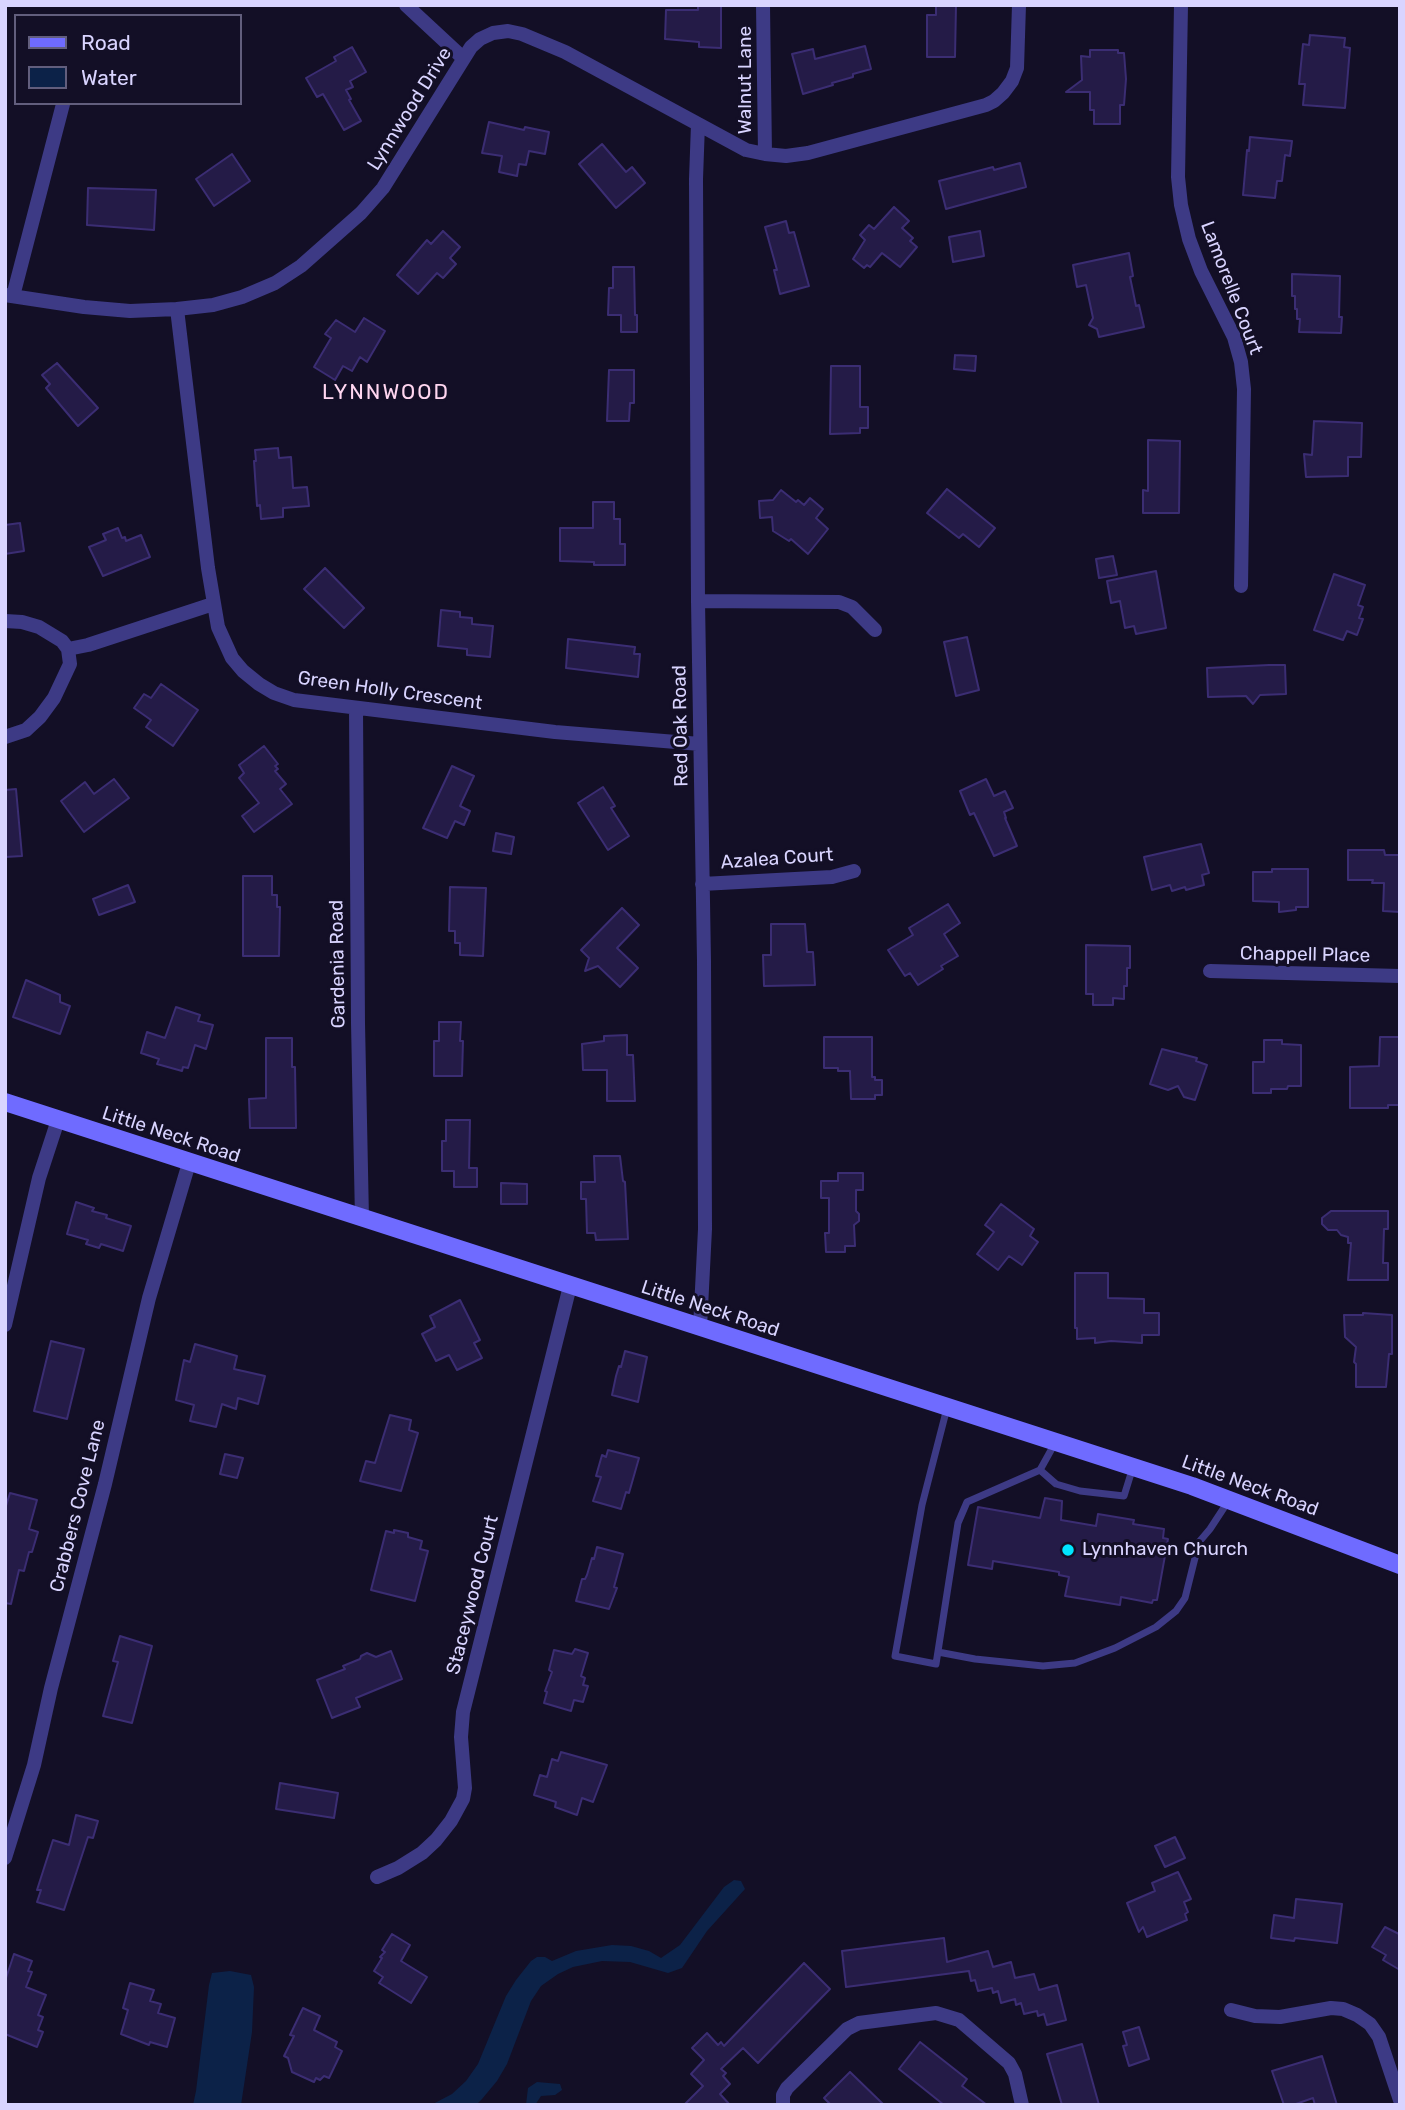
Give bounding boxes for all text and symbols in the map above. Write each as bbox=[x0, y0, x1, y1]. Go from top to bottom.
legend bbox=[14, 14, 242, 105]
street label: Walnut Lane bbox=[735, 26, 757, 134]
text: Road bbox=[81, 30, 131, 55]
street label: Lynnwood Drive bbox=[363, 43, 457, 175]
text: Water bbox=[81, 65, 137, 90]
street label: Lamorelle Court bbox=[1195, 218, 1267, 358]
district label: LYNNWOOD bbox=[323, 380, 449, 406]
street label: Red Oak Road bbox=[669, 665, 693, 787]
street label: Green Holly Crescent bbox=[296, 667, 484, 715]
street label: Azalea Court bbox=[720, 844, 834, 874]
street label: Gardenia Road bbox=[325, 899, 351, 1029]
street label: Chappell Place bbox=[1240, 942, 1370, 968]
street label: Little Neck Road bbox=[99, 1102, 243, 1168]
street label: Little Neck Road bbox=[638, 1276, 782, 1342]
street label: Crabbers Cove Lane bbox=[46, 1417, 110, 1595]
street label: Little Neck Road bbox=[1178, 1451, 1322, 1521]
street label: Staceywood Court bbox=[442, 1513, 504, 1677]
place label: Lynnhaven Church bbox=[1082, 1539, 1248, 1561]
marker: Lynnhaven Church bbox=[1060, 1542, 1076, 1558]

